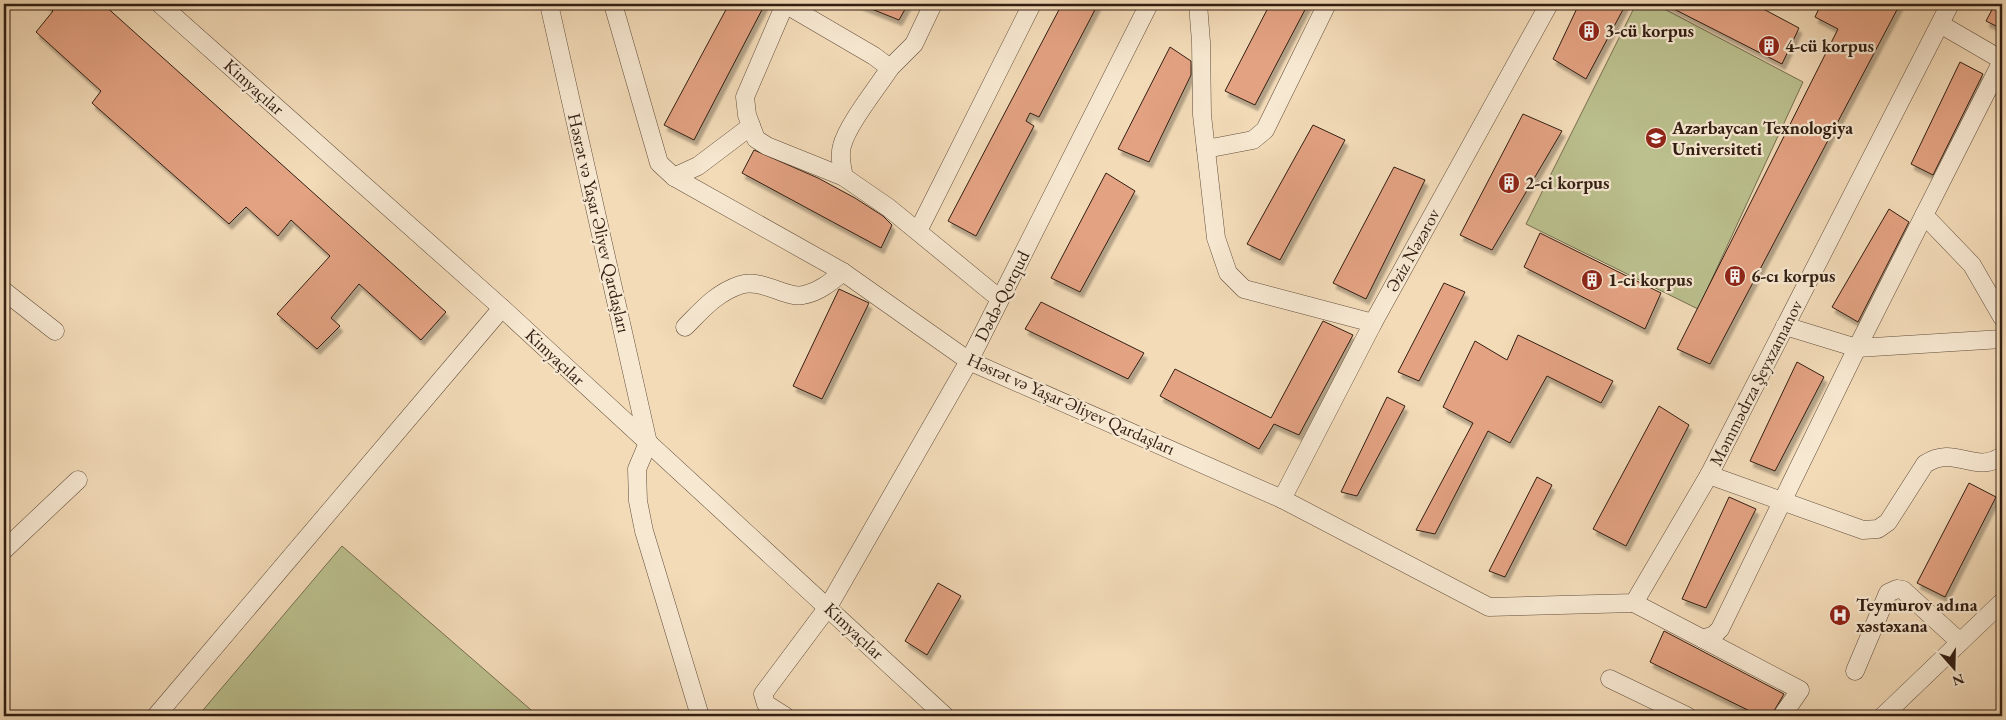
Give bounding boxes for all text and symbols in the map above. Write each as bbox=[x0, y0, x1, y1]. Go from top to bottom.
building icon: 3-cü korpus bbox=[1577, 19, 1601, 43]
place label: 3-cü korpus bbox=[1605, 19, 1694, 42]
building icon: 4-cü korpus bbox=[1757, 34, 1781, 58]
place label: 4-cü korpus bbox=[1785, 34, 1874, 57]
street label: Kimyaçılar bbox=[219, 53, 289, 120]
street label: Həsrət və Yaşar Əliyev Qardaşları bbox=[563, 111, 636, 336]
place label: Azərbaycan Texnologiya Universiteti bbox=[1671, 116, 1853, 160]
school or university icon: Azərbaycan Texnologiya Universiteti bbox=[1644, 126, 1668, 150]
building icon: 2-ci korpus bbox=[1497, 171, 1521, 195]
place label: 2-ci korpus bbox=[1525, 171, 1609, 194]
street label: Əziz Nəzərov bbox=[1380, 204, 1445, 295]
street label: Dədə-Qorqud bbox=[969, 246, 1035, 345]
building icon: 6-cı korpus bbox=[1723, 264, 1747, 288]
place label: 6-cı korpus bbox=[1751, 264, 1835, 287]
building icon: 1-ci korpus bbox=[1580, 268, 1604, 292]
place label: 1-ci korpus bbox=[1608, 268, 1692, 291]
street label: Məmmədrza Şeyxzamanov bbox=[1704, 296, 1808, 470]
street label: Kimyaçılar bbox=[521, 323, 590, 390]
street label: Həsrət və Yaşar Əliyev Qardaşları bbox=[964, 347, 1179, 460]
place label: Teymurov adına xəstəxana bbox=[1856, 593, 1978, 637]
street label: Kimyaçılar bbox=[820, 597, 889, 664]
hospital icon: Teymurov adına xəstəxana bbox=[1828, 603, 1852, 627]
north arrow bbox=[1928, 642, 1978, 692]
text: N bbox=[1949, 670, 1967, 691]

